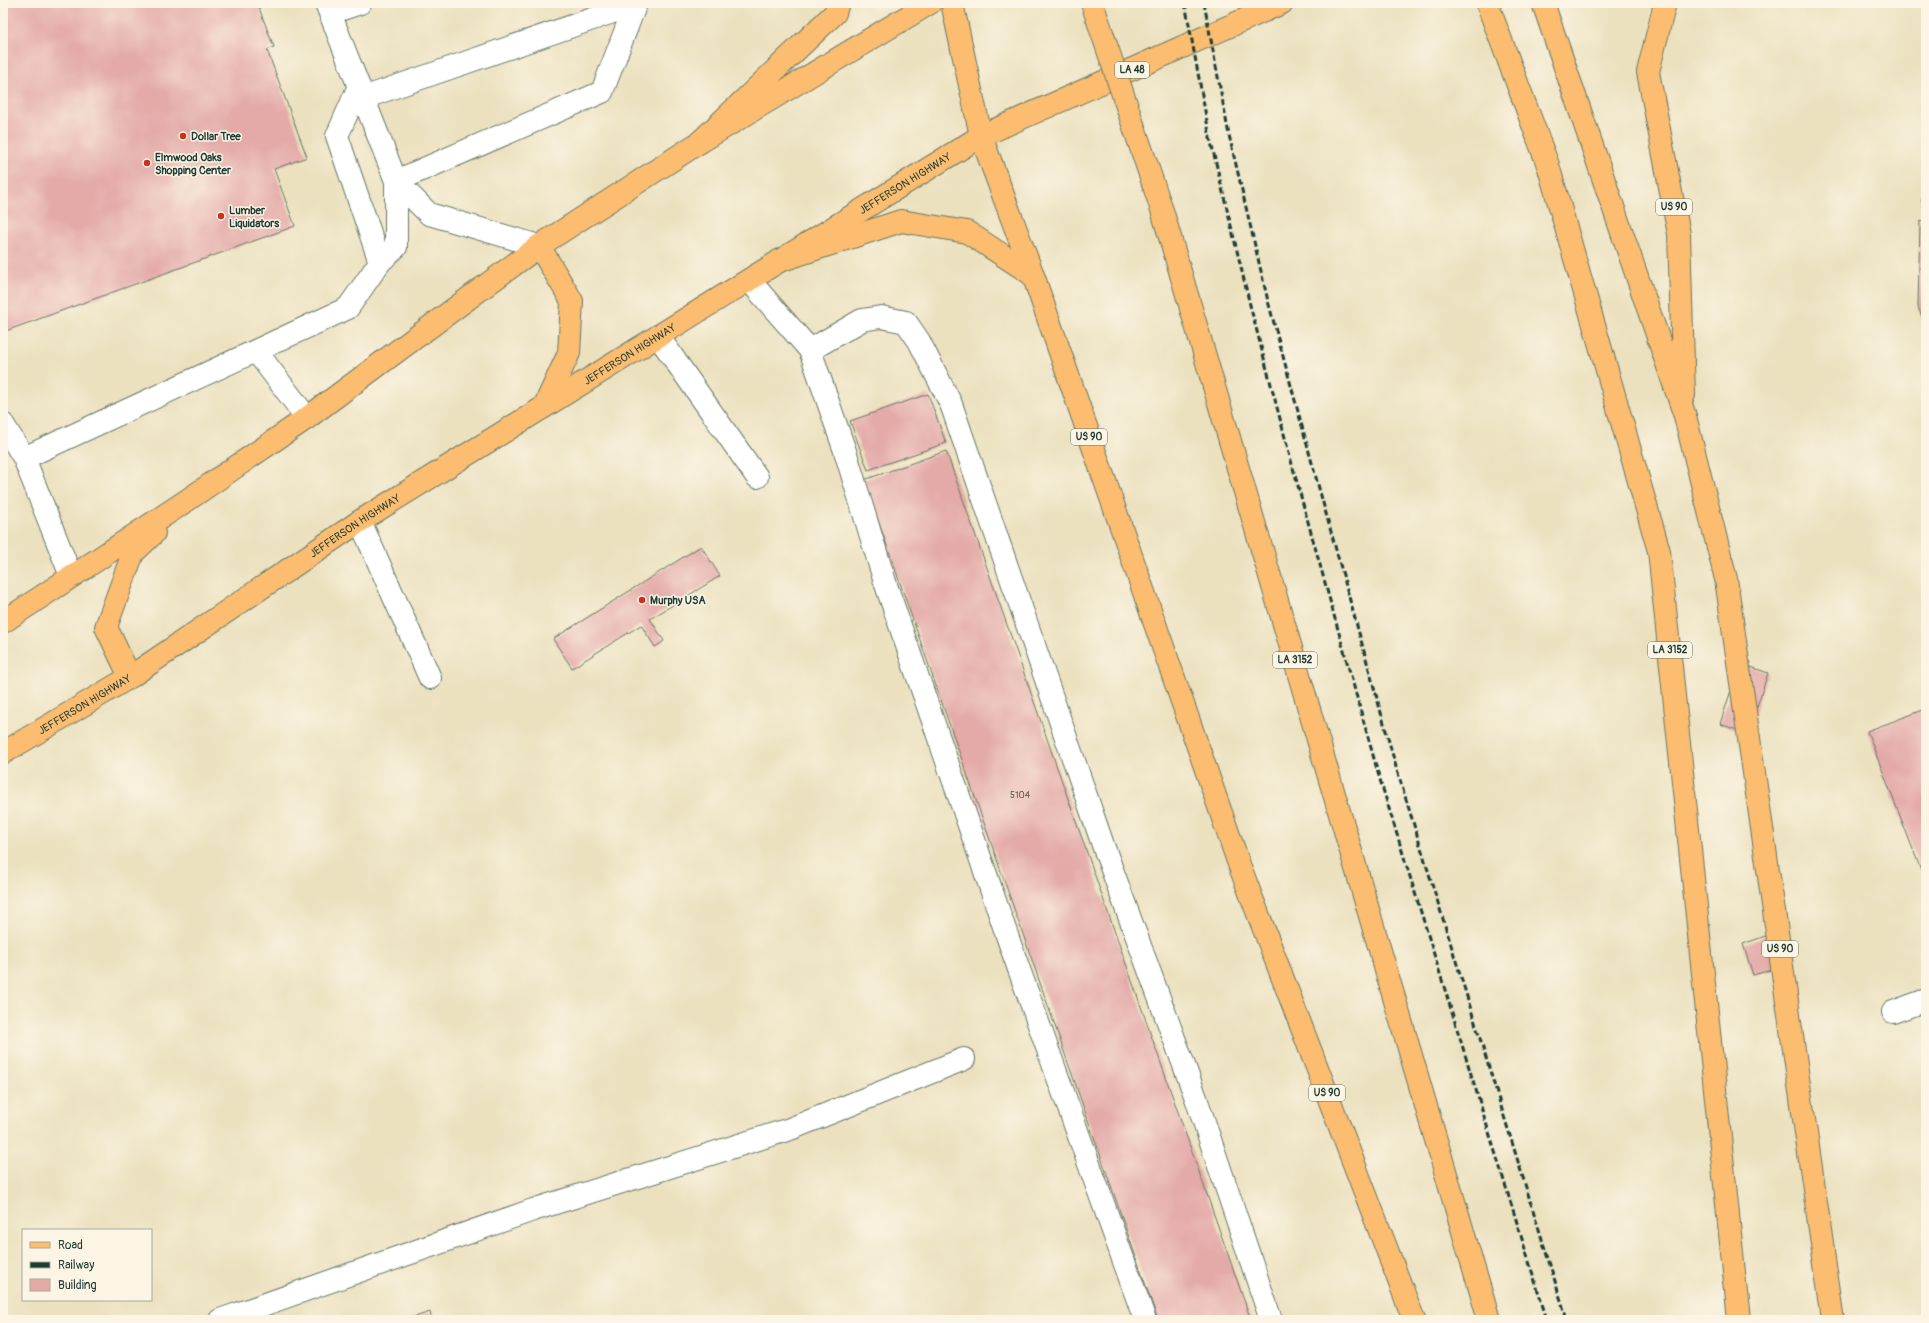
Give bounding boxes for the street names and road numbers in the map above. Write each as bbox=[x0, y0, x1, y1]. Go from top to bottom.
road number: LA 48 bbox=[1115, 62, 1149, 78]
street label: JEFFERSON HIGHWAY bbox=[856, 149, 954, 217]
road number: US 90 bbox=[1656, 199, 1692, 215]
street label: JEFFERSON HIGHWAY bbox=[581, 320, 678, 387]
road number: US 90 bbox=[1071, 429, 1107, 445]
street label: JEFFERSON HIGHWAY bbox=[307, 491, 403, 560]
road number: LA 3152 bbox=[1648, 642, 1692, 658]
road number: LA 3152 bbox=[1273, 652, 1317, 668]
street label: JEFFERSON HIGHWAY bbox=[36, 671, 134, 737]
road number: US 90 bbox=[1762, 941, 1798, 957]
road number: US 90 bbox=[1309, 1085, 1345, 1101]

